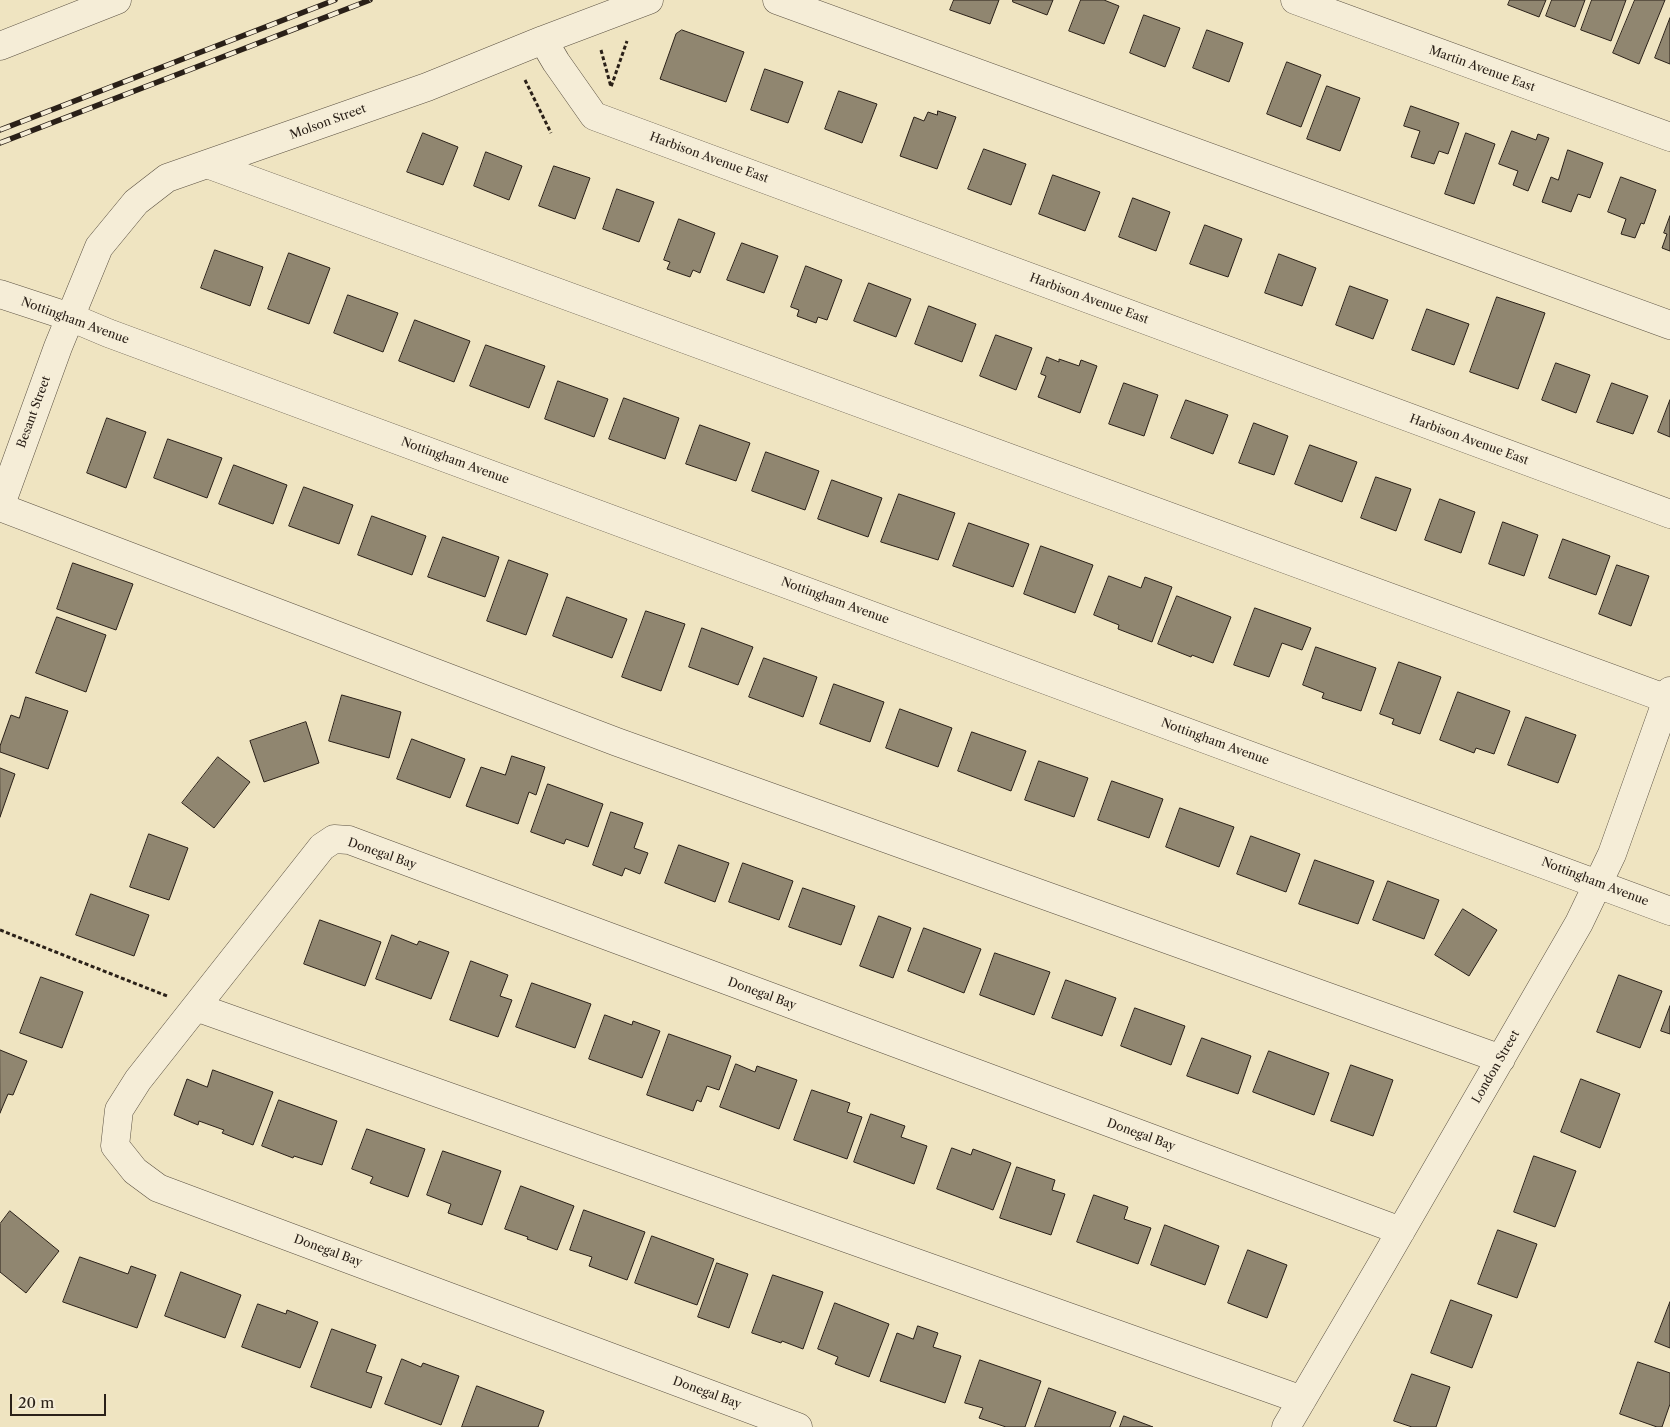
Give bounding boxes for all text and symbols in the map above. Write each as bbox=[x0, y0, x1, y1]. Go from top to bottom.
street label: Martin Avenue East bbox=[1427, 43, 1537, 95]
street label: Molson Street bbox=[288, 102, 368, 142]
street label: Harbison Avenue East bbox=[648, 130, 770, 186]
street label: Harbison Avenue East bbox=[1028, 271, 1150, 327]
street label: Nottingham Avenue bbox=[19, 295, 131, 347]
street label: Besant Street bbox=[14, 374, 54, 450]
street label: Harbison Avenue East bbox=[1408, 412, 1530, 468]
street label: Nottingham Avenue bbox=[399, 435, 511, 487]
street label: Nottingham Avenue bbox=[779, 575, 891, 627]
street label: Nottingham Avenue bbox=[1159, 716, 1271, 768]
street label: Donegal Bay bbox=[346, 836, 418, 872]
street label: Nottingham Avenue bbox=[1539, 855, 1651, 909]
street label: Donegal Bay bbox=[726, 975, 798, 1013]
street label: London Street bbox=[1469, 1028, 1523, 1106]
street label: Donegal Bay bbox=[1105, 1116, 1177, 1154]
street label: Donegal Bay bbox=[292, 1232, 364, 1270]
street label: Donegal Bay bbox=[671, 1374, 743, 1412]
scale bar bbox=[12, 1384, 109, 1416]
text: 20 m bbox=[18, 1393, 54, 1412]

